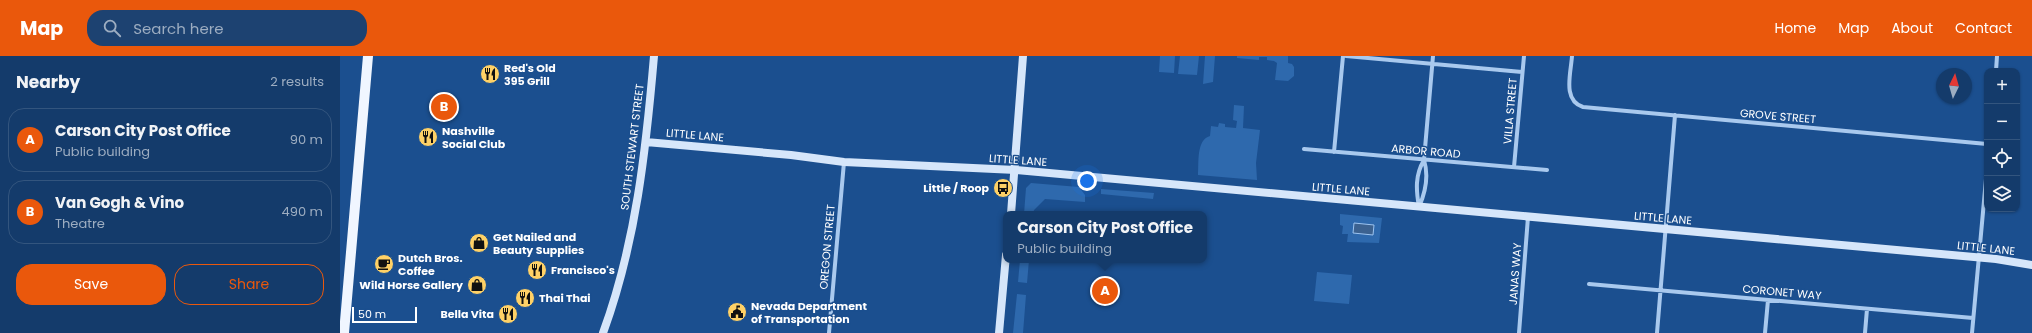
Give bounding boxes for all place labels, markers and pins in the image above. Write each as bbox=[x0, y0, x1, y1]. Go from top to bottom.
place label: Red's Old 395 Grill bbox=[504, 60, 556, 89]
restaurant icon: Red's Old 395 Grill bbox=[479, 63, 501, 85]
pin: B bbox=[431, 92, 457, 122]
place label: Nashville Social Club bbox=[442, 123, 506, 152]
restaurant icon: Nashville Social Club bbox=[417, 126, 439, 148]
bus stop icon: Little / Roop bbox=[992, 177, 1014, 199]
place label: Little / Roop bbox=[923, 180, 990, 196]
place label: Get Nailed and Beauty Supplies bbox=[493, 229, 584, 258]
shop icon: Get Nailed and Beauty Supplies bbox=[468, 232, 490, 254]
place label: Dutch Bros. Coffee bbox=[398, 250, 462, 279]
cafe icon: Dutch Bros. Coffee bbox=[373, 253, 395, 275]
restaurant icon: Francisco's bbox=[526, 259, 548, 281]
place label: Francisco's bbox=[551, 262, 615, 278]
shop icon: Wild Horse Gallery bbox=[466, 274, 488, 296]
pin: A bbox=[1092, 276, 1118, 306]
place label: Wild Horse Gallery bbox=[359, 277, 463, 293]
restaurant icon: Thai Thai bbox=[514, 287, 536, 309]
place label: Thai Thai bbox=[539, 290, 591, 306]
place label: Nevada Department of Transportation bbox=[751, 298, 867, 327]
public building icon: Nevada Department of Transportation bbox=[726, 301, 748, 323]
restaurant icon: Bella Vita bbox=[497, 303, 519, 325]
place label: Bella Vita bbox=[440, 306, 494, 322]

